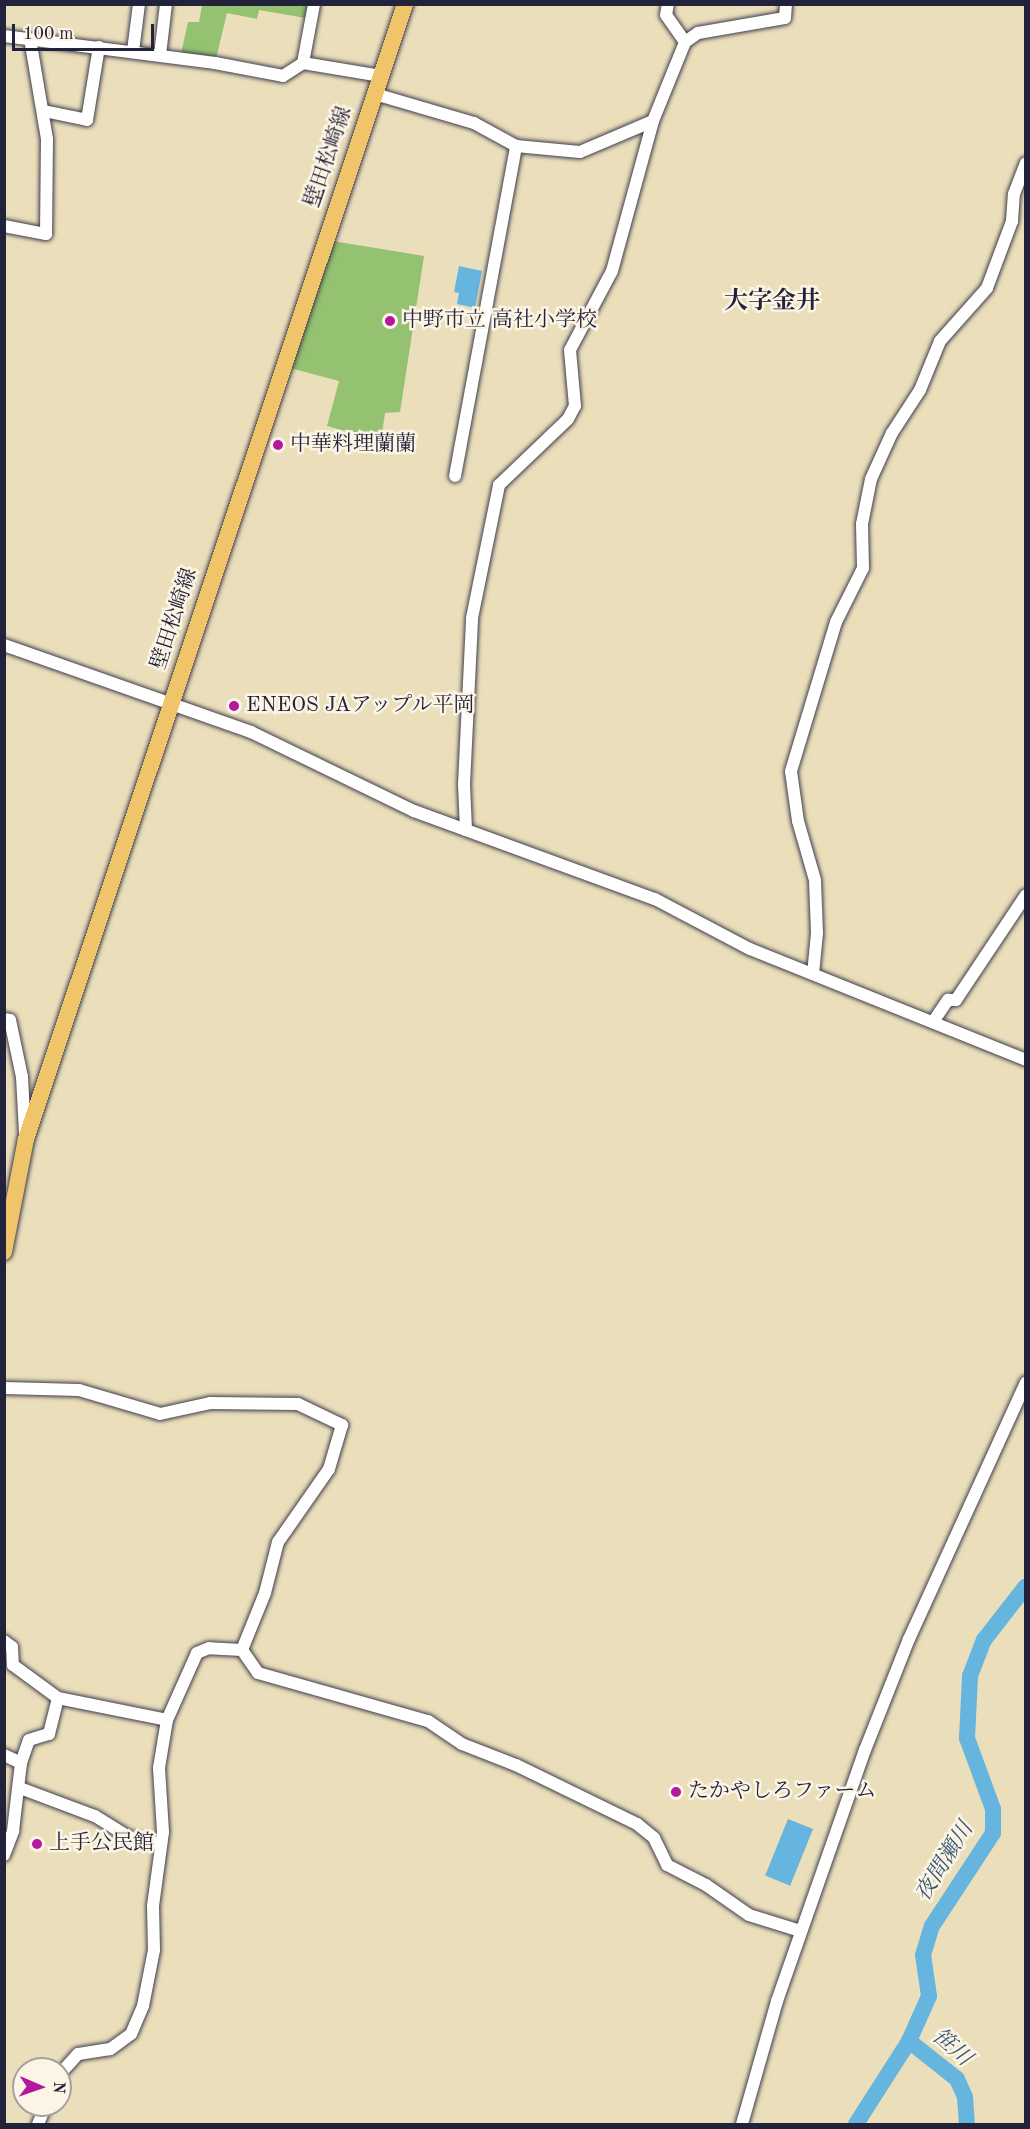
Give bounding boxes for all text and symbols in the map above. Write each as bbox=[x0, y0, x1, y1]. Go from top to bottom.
scale bar bbox=[15, 12, 158, 50]
text: 100 m bbox=[23, 25, 74, 43]
street label: 壁田松崎線 bbox=[300, 103, 358, 211]
district label: 大字金井 bbox=[724, 289, 820, 317]
place label: 中野市立 高社小学校 bbox=[402, 308, 597, 334]
marker: 中野市立 高社小学校 bbox=[383, 314, 397, 328]
place label: 中華料理蘭蘭 bbox=[290, 432, 416, 458]
marker: 中華料理蘭蘭 bbox=[271, 438, 285, 452]
street label: 壁田松崎線 bbox=[147, 565, 203, 673]
place label: ENEOS JAアップル平岡 bbox=[246, 693, 477, 719]
marker: ENEOS JAアップル平岡 bbox=[227, 699, 241, 713]
place label: たかやしろファーム bbox=[688, 1779, 877, 1805]
marker: たかやしろファーム bbox=[669, 1785, 683, 1799]
water label: 夜間瀬川 bbox=[910, 1818, 980, 1906]
place label: 上手公民館 bbox=[49, 1831, 154, 1857]
marker: 上手公民館 bbox=[30, 1837, 44, 1851]
water label: 笹川 bbox=[926, 2024, 976, 2072]
north arrow bbox=[12, 2057, 72, 2117]
text: N bbox=[50, 2081, 66, 2094]

